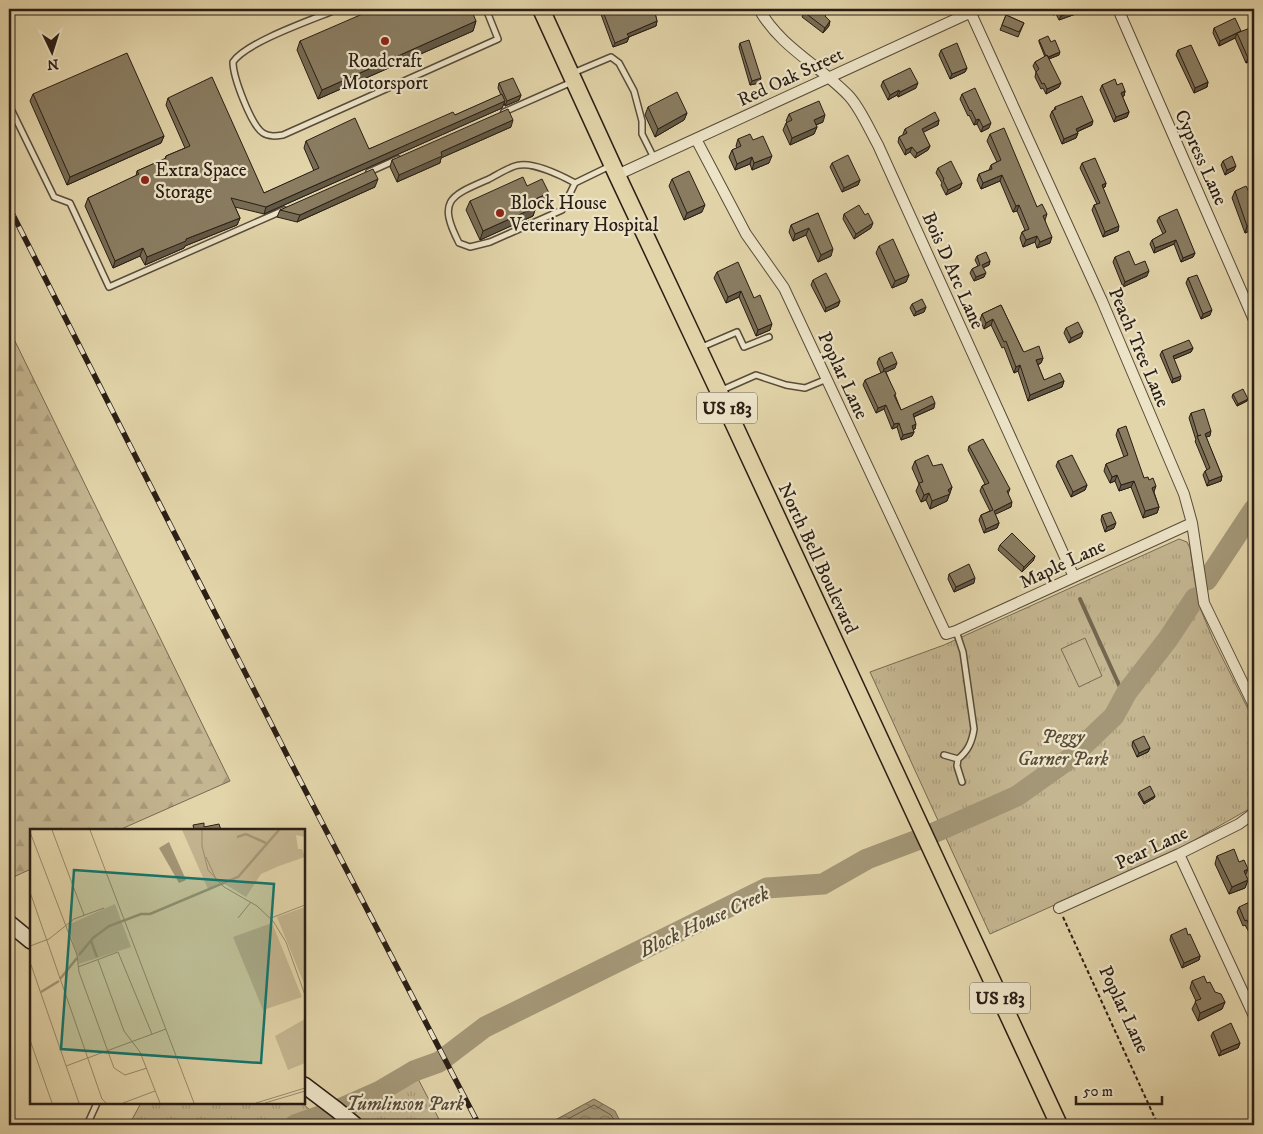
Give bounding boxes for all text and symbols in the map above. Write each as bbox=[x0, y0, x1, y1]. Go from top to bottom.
north arrow bbox=[28, 28, 78, 78]
marker: Roadcraft Motorsport bbox=[379, 35, 391, 47]
street label: Red Oak Street bbox=[734, 43, 847, 112]
place label: Roadcraft Motorsport bbox=[342, 50, 428, 95]
text: N bbox=[46, 55, 59, 73]
street label: Cypress Lane bbox=[1169, 106, 1232, 209]
place label: Extra Space Storage bbox=[155, 159, 247, 204]
marker: Extra Space Storage bbox=[139, 174, 151, 186]
place label: Block House Veterinary Hospital bbox=[509, 192, 659, 237]
marker: Block House Veterinary Hospital bbox=[494, 207, 506, 219]
street label: Bois D Arc Lane bbox=[917, 209, 989, 333]
street label: Peach Tree Lane bbox=[1103, 284, 1174, 411]
street label: Poplar Lane bbox=[812, 328, 873, 423]
road number: US 183 bbox=[697, 392, 757, 423]
street label: North Bell Boulevard bbox=[773, 480, 863, 638]
street label: Maple Lane bbox=[1016, 534, 1109, 594]
park label: Peggy Garner Park bbox=[1018, 726, 1109, 771]
street label: Pear Lane bbox=[1112, 822, 1192, 875]
inset map bbox=[30, 829, 305, 1104]
water label: Block House Creek bbox=[635, 881, 774, 964]
street label: Poplar Lane bbox=[1093, 962, 1154, 1057]
road number: US 183 bbox=[970, 982, 1030, 1014]
scale bar bbox=[1076, 1074, 1162, 1106]
text: 50 m bbox=[1083, 1082, 1113, 1101]
park label: Tumlinson Park bbox=[346, 1093, 464, 1116]

